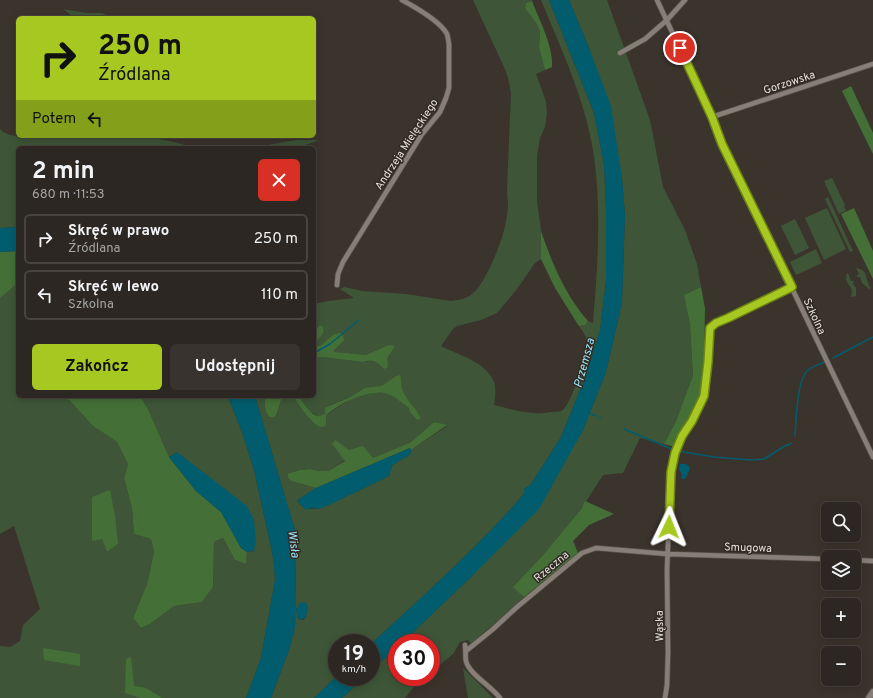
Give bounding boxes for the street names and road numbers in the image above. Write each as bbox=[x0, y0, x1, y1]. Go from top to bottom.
street label: Gorzowska bbox=[762, 68, 817, 98]
street label: Andrzeja Mielęckiego bbox=[372, 96, 442, 193]
street label: Szkolna bbox=[800, 296, 829, 337]
street label: Smugowa bbox=[724, 540, 772, 556]
street label: Rzeczna bbox=[531, 548, 572, 586]
street label: Wąska bbox=[653, 610, 667, 642]

